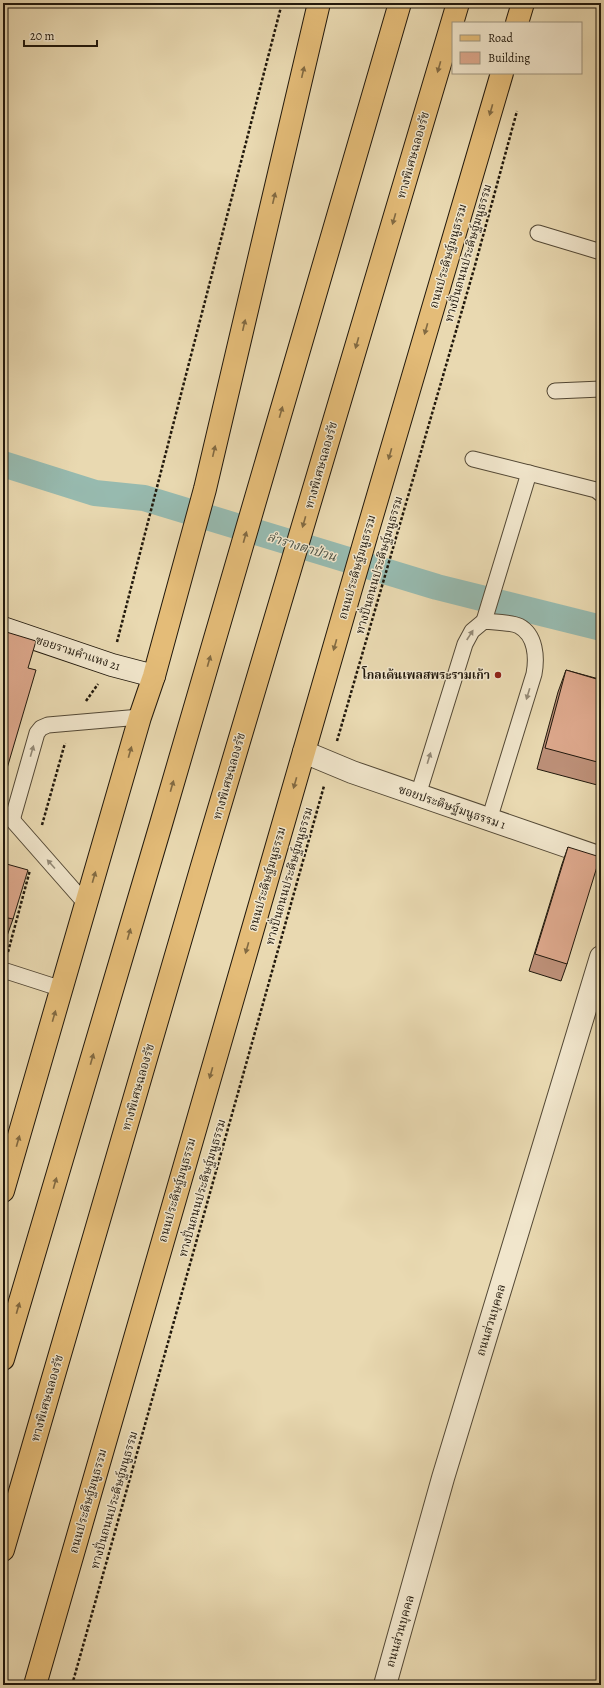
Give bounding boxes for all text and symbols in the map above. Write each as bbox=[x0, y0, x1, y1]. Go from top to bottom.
scale bar bbox=[24, 22, 97, 48]
legend bbox=[452, 22, 582, 74]
text: 20 m bbox=[30, 28, 54, 44]
text: Road bbox=[488, 30, 514, 46]
text: Building bbox=[488, 50, 530, 66]
one-way arrow bbox=[436, 62, 442, 74]
one-way arrow bbox=[301, 65, 307, 78]
one-way arrow bbox=[488, 105, 494, 117]
street label: ทางพิเศษฉลองรัช bbox=[393, 110, 433, 200]
street label: ทางปั่นถนนประดิษฐ์มนูธรรม bbox=[441, 182, 495, 324]
one-way arrow bbox=[271, 192, 277, 204]
street label: ถนนประดิษฐ์มนูธรรม bbox=[426, 202, 470, 310]
one-way arrow bbox=[391, 213, 397, 225]
one-way arrow bbox=[241, 318, 247, 330]
one-way arrow bbox=[423, 323, 429, 335]
one-way arrow bbox=[354, 338, 360, 350]
one-way arrow bbox=[278, 405, 284, 417]
street label: ทางพิเศษฉลองรัช bbox=[301, 420, 341, 510]
one-way arrow bbox=[212, 445, 218, 457]
one-way arrow bbox=[387, 448, 393, 460]
street label: ทางปั่นถนนประดิษฐ์มนูธรรม bbox=[352, 494, 406, 636]
street label: ถนนประดิษฐ์มนูธรรม bbox=[335, 513, 379, 621]
one-way arrow bbox=[301, 516, 307, 528]
water label: ลำรางตาป่วน bbox=[265, 528, 339, 565]
one-way arrow bbox=[242, 530, 248, 542]
one-way arrow bbox=[467, 629, 474, 641]
street label: ซอยรามคำแหง 21 bbox=[34, 632, 122, 674]
one-way arrow bbox=[332, 639, 338, 651]
one-way arrow bbox=[206, 655, 212, 668]
place label: โกลเด้นเพลสพระรามเก้า bbox=[361, 666, 490, 683]
marker: โกลเด้นเพลสพระรามเก้า bbox=[493, 670, 503, 680]
one-way arrow bbox=[525, 688, 531, 700]
street label: ทางพิเศษฉลองรัช bbox=[209, 731, 249, 821]
one-way arrow bbox=[29, 745, 35, 757]
one-way arrow bbox=[127, 746, 133, 758]
one-way arrow bbox=[426, 752, 432, 764]
one-way arrow bbox=[292, 777, 298, 789]
one-way arrow bbox=[169, 780, 175, 792]
street label: ซอยประดิษฐ์มนูธรรม 1 bbox=[396, 781, 508, 833]
street label: ทางปั่นถนนประดิษฐ์มนูธรรม bbox=[262, 805, 316, 947]
street label: ถนนประดิษฐ์มนูธรรม bbox=[245, 825, 289, 933]
one-way arrow bbox=[46, 859, 56, 869]
one-way arrow bbox=[91, 871, 97, 883]
one-way arrow bbox=[126, 928, 132, 940]
one-way arrow bbox=[244, 943, 250, 955]
one-way arrow bbox=[51, 1009, 57, 1021]
street label: ทางพิเศษฉลองรัช bbox=[118, 1042, 158, 1132]
one-way arrow bbox=[89, 1052, 95, 1064]
one-way arrow bbox=[208, 1068, 214, 1080]
street label: ทางปั่นถนนประดิษฐ์มนูธรรม bbox=[175, 1117, 229, 1259]
one-way arrow bbox=[15, 1134, 21, 1146]
street label: ถนนประดิษฐ์มนูธรรม bbox=[155, 1136, 199, 1244]
one-way arrow bbox=[52, 1177, 58, 1189]
street label: ถนนส่วนบุคคล bbox=[472, 1282, 510, 1358]
one-way arrow bbox=[15, 1302, 21, 1314]
street label: ทางพิเศษฉลองรัช bbox=[27, 1353, 67, 1443]
street label: ทางปั่นถนนประดิษฐ์มนูธรรม bbox=[87, 1429, 141, 1571]
street label: ถนนประดิษฐ์มนูธรรม bbox=[66, 1447, 110, 1555]
street label: ถนนส่วนบุคคล bbox=[382, 1593, 418, 1669]

